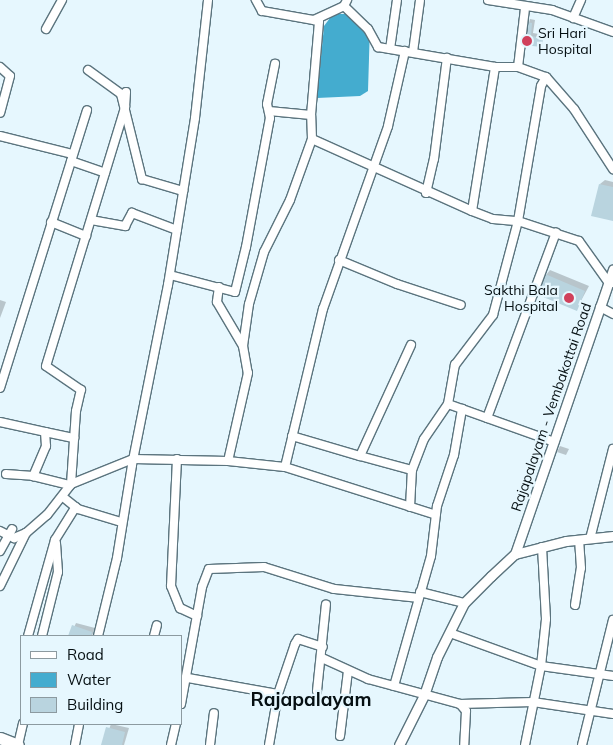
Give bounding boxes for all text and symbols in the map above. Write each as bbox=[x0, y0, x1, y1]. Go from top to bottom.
place label: Sri Hari Hospital bbox=[538, 25, 592, 58]
marker: Sri Hari Hospital bbox=[520, 34, 534, 48]
place label: Sakthi Bala Hospital bbox=[484, 282, 558, 314]
marker: Sakthi Bala Hospital bbox=[562, 291, 576, 305]
street label: Rajapalayam - Vembakottai Road bbox=[507, 301, 595, 513]
legend bbox=[20, 635, 182, 725]
text: Road bbox=[67, 645, 104, 664]
text: Water bbox=[67, 670, 111, 689]
district label: Rajapalayam bbox=[251, 689, 371, 711]
text: Building bbox=[67, 695, 123, 714]

